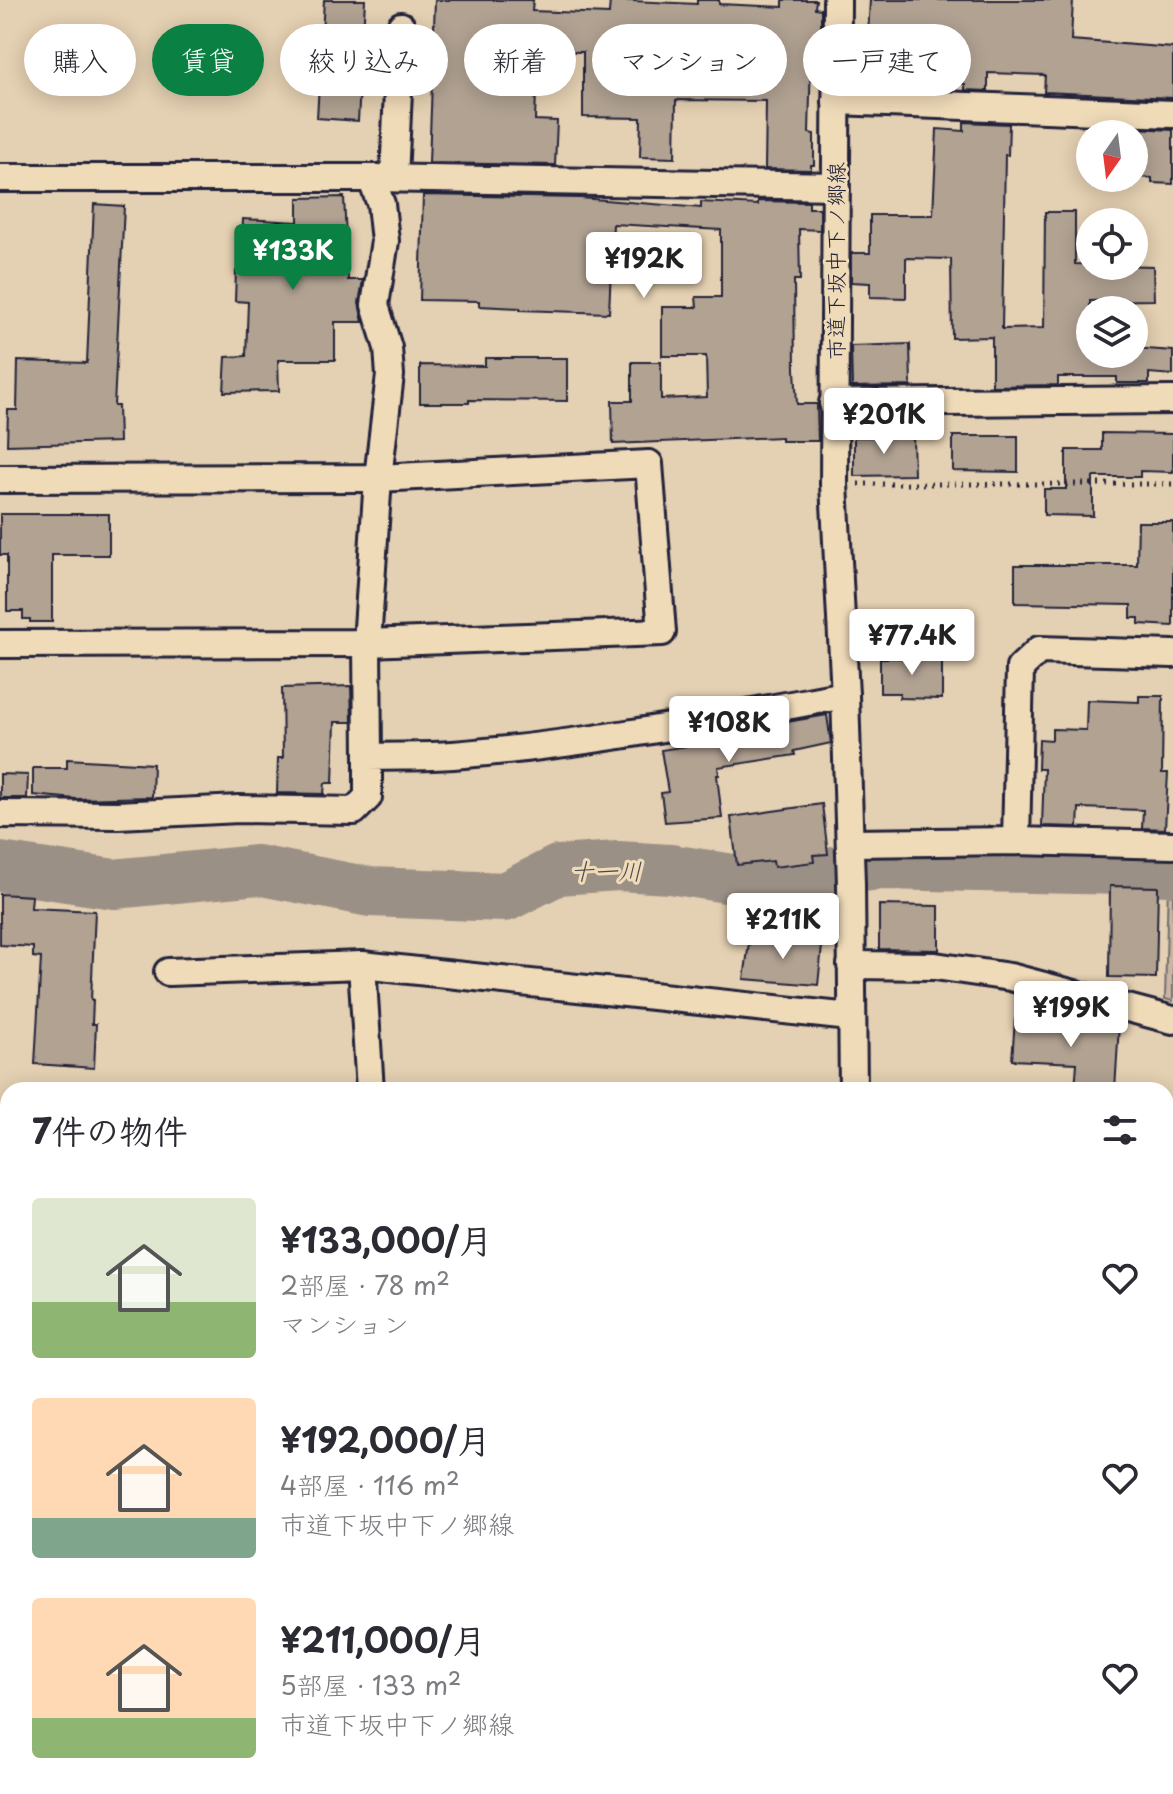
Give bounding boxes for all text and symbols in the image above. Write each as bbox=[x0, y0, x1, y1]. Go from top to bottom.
chip: 購入 bbox=[24, 24, 136, 96]
chip: 賃貸 bbox=[152, 24, 264, 96]
chip: 絞り込み bbox=[280, 24, 448, 96]
chip: 新着 bbox=[464, 24, 576, 96]
chip: マンション bbox=[592, 24, 787, 96]
chip: 一戸建て bbox=[803, 24, 971, 96]
north arrow bbox=[1076, 120, 1148, 192]
map controls bbox=[1076, 120, 1148, 368]
street label: 市道下坂中下ノ郷線 bbox=[818, 162, 851, 360]
button: locate bbox=[1076, 208, 1148, 280]
pin: ¥133K bbox=[237, 224, 349, 292]
text: ¥133K bbox=[252, 230, 334, 269]
pin: ¥192K bbox=[588, 232, 700, 300]
text: ¥192K bbox=[604, 238, 684, 277]
button: layers bbox=[1076, 296, 1148, 368]
pin: ¥201K bbox=[828, 388, 940, 456]
text: ¥201K bbox=[842, 394, 926, 433]
pin: ¥77.4K bbox=[847, 609, 977, 677]
text: ¥77.4K bbox=[867, 615, 957, 654]
pin: ¥108K bbox=[673, 696, 785, 764]
text: ¥108K bbox=[687, 702, 771, 741]
water label: 十一川 bbox=[570, 852, 642, 888]
pin: ¥211K bbox=[727, 893, 839, 961]
text: ¥211K bbox=[745, 899, 821, 938]
pin: ¥199K bbox=[1015, 981, 1127, 1049]
text: ¥199K bbox=[1032, 987, 1110, 1026]
text: 7件の物件 bbox=[32, 1104, 188, 1156]
icon: filters bbox=[1098, 1108, 1142, 1152]
text: ¥133,000/月 bbox=[280, 1213, 493, 1265]
icon: home bbox=[96, 1230, 192, 1326]
icon: heart bbox=[1098, 1256, 1142, 1300]
text: 2部屋 · 78 m² bbox=[280, 1265, 450, 1304]
text: マンション bbox=[280, 1304, 409, 1343]
text: ¥192,000/月 bbox=[280, 1413, 491, 1465]
icon: home bbox=[96, 1430, 192, 1526]
icon: heart bbox=[1098, 1456, 1142, 1500]
text: 4部屋 · 116 m² bbox=[280, 1465, 460, 1504]
text: 市道下坂中下ノ郷線 bbox=[280, 1504, 514, 1543]
text: ¥211,000/月 bbox=[280, 1613, 486, 1665]
icon: home bbox=[96, 1630, 192, 1726]
icon: heart bbox=[1098, 1656, 1142, 1700]
text: 5部屋 · 133 m² bbox=[280, 1665, 461, 1704]
text: 市道下坂中下ノ郷線 bbox=[280, 1704, 514, 1743]

